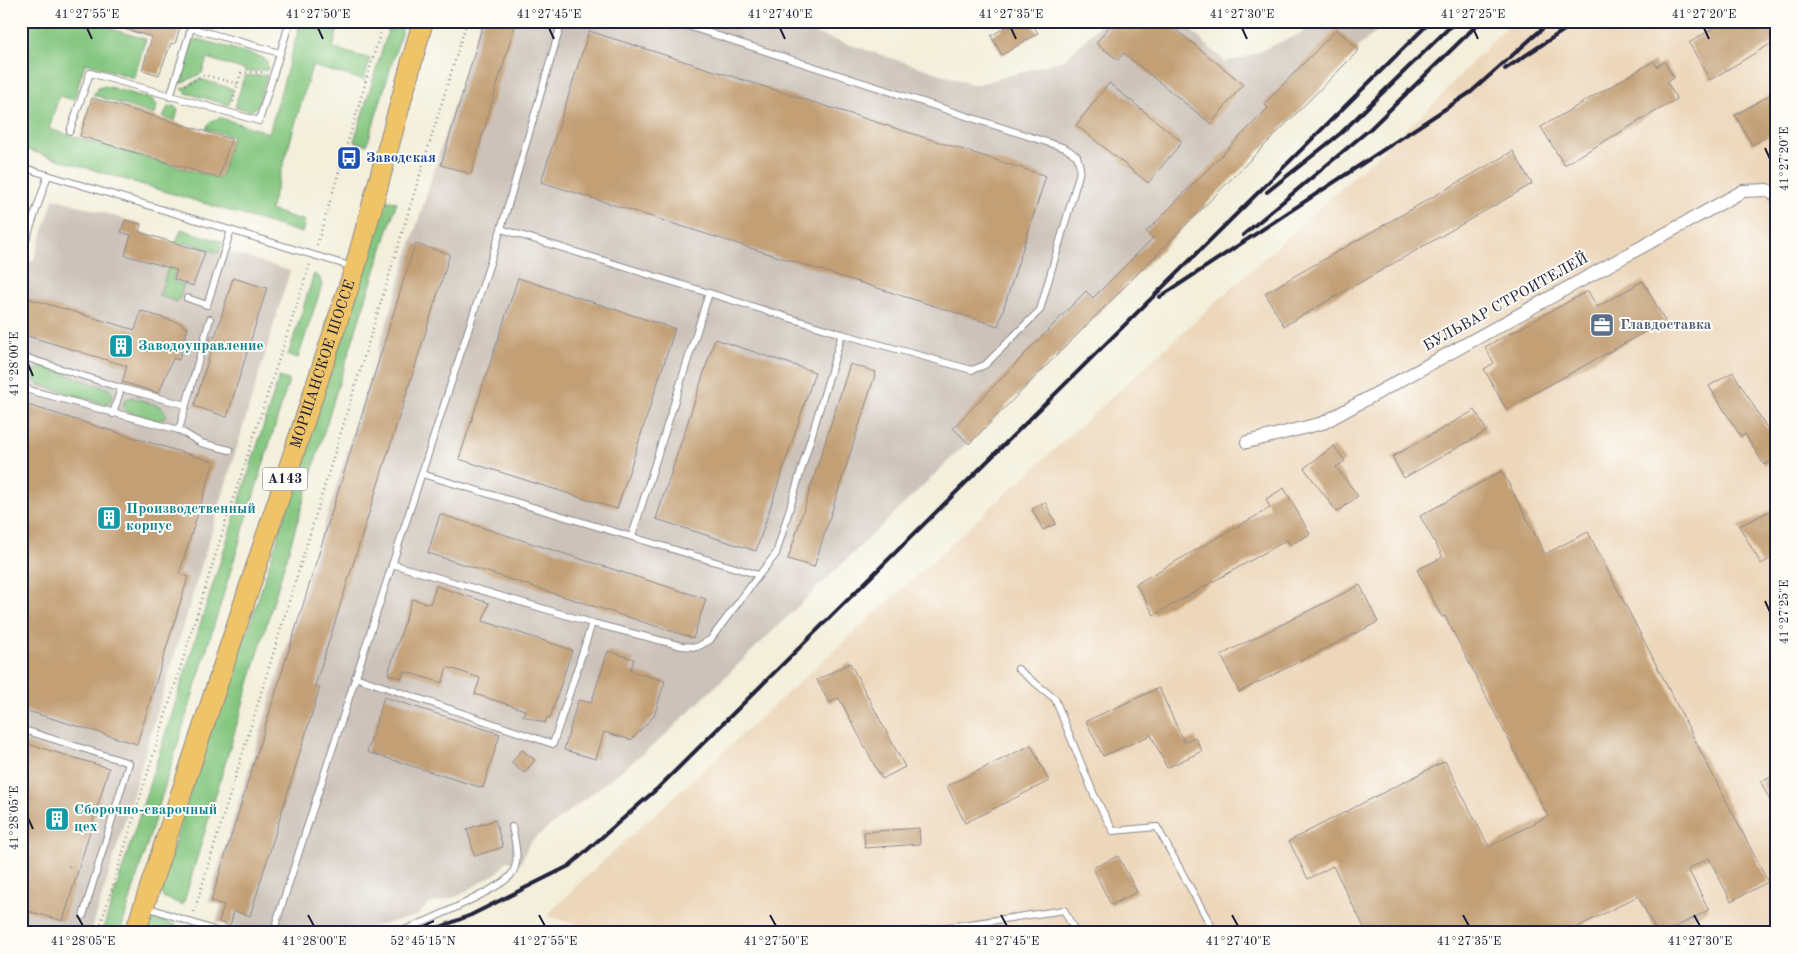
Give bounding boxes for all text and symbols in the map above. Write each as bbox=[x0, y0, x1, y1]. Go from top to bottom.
text: 41°27'55"E bbox=[55, 8, 119, 21]
text: 41°27'50"E bbox=[286, 8, 350, 21]
text: 41°27'45"E bbox=[517, 8, 581, 21]
text: 41°27'35"E bbox=[979, 8, 1043, 21]
text: 41°27'25"E bbox=[1441, 8, 1505, 21]
text: 41°27'40"E bbox=[748, 9, 812, 21]
text: 41°27'30"E bbox=[1210, 9, 1274, 21]
text: 41°27'20"E bbox=[1672, 9, 1736, 21]
text: 41°27'20"E bbox=[1779, 127, 1791, 191]
bus stop icon: Заводская bbox=[336, 145, 362, 171]
place label: Заводская bbox=[366, 151, 436, 166]
street label: БУЛЬВАР СТРОИТЕЛЕЙ bbox=[1419, 248, 1591, 355]
street label: МОРШАНСКОЕ ШОССЕ bbox=[288, 278, 358, 451]
office icon: Главдоставка bbox=[1589, 312, 1615, 338]
place label: Главдоставка bbox=[1620, 318, 1712, 333]
text: 41°28'00"E bbox=[9, 332, 21, 396]
building icon: Заводоуправление bbox=[108, 333, 134, 359]
place label: Заводоуправление bbox=[138, 339, 264, 354]
road number: А143 bbox=[262, 468, 308, 490]
place label: Производственный корпус bbox=[126, 502, 256, 534]
building icon: Производственный корпус bbox=[96, 505, 122, 531]
text: 41°27'25"E bbox=[1778, 580, 1791, 644]
text: 41°28'05"E bbox=[8, 786, 21, 850]
place label: Сборочно-сварочный цех bbox=[74, 803, 217, 835]
building icon: Сборочно-сварочный цех bbox=[44, 806, 70, 832]
text: 41°28'05"E bbox=[51, 935, 115, 948]
text: 52°45'15"N bbox=[390, 935, 456, 948]
text: 41°27'55"E bbox=[513, 935, 577, 948]
text: 41°27'50"E bbox=[744, 935, 808, 948]
text: 41°27'45"E bbox=[975, 935, 1039, 948]
text: 41°27'35"E bbox=[1437, 935, 1501, 948]
text: 41°28'00"E bbox=[282, 936, 346, 948]
text: 41°27'40"E bbox=[1206, 936, 1270, 948]
text: 41°27'30"E bbox=[1668, 936, 1732, 948]

